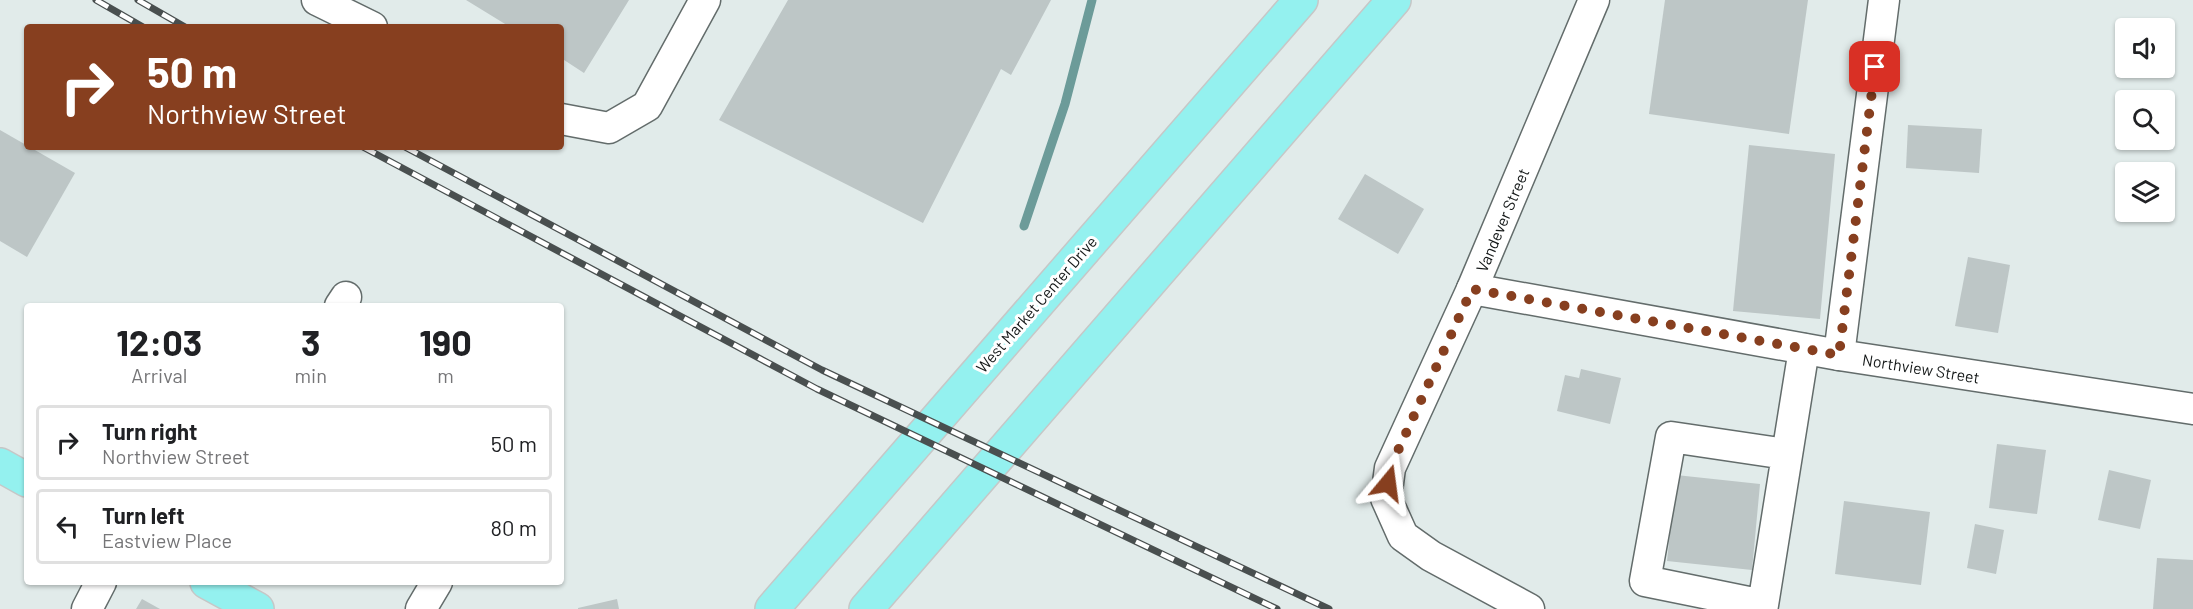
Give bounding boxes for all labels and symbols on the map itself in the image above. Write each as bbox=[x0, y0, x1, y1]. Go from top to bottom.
pin bbox=[1849, 41, 1900, 92]
street label: Vandever Street bbox=[1472, 165, 1532, 275]
street label: West Market Center Drive bbox=[972, 232, 1100, 376]
street label: Northview Street bbox=[1861, 349, 1981, 387]
position arrow bbox=[1356, 451, 1420, 515]

